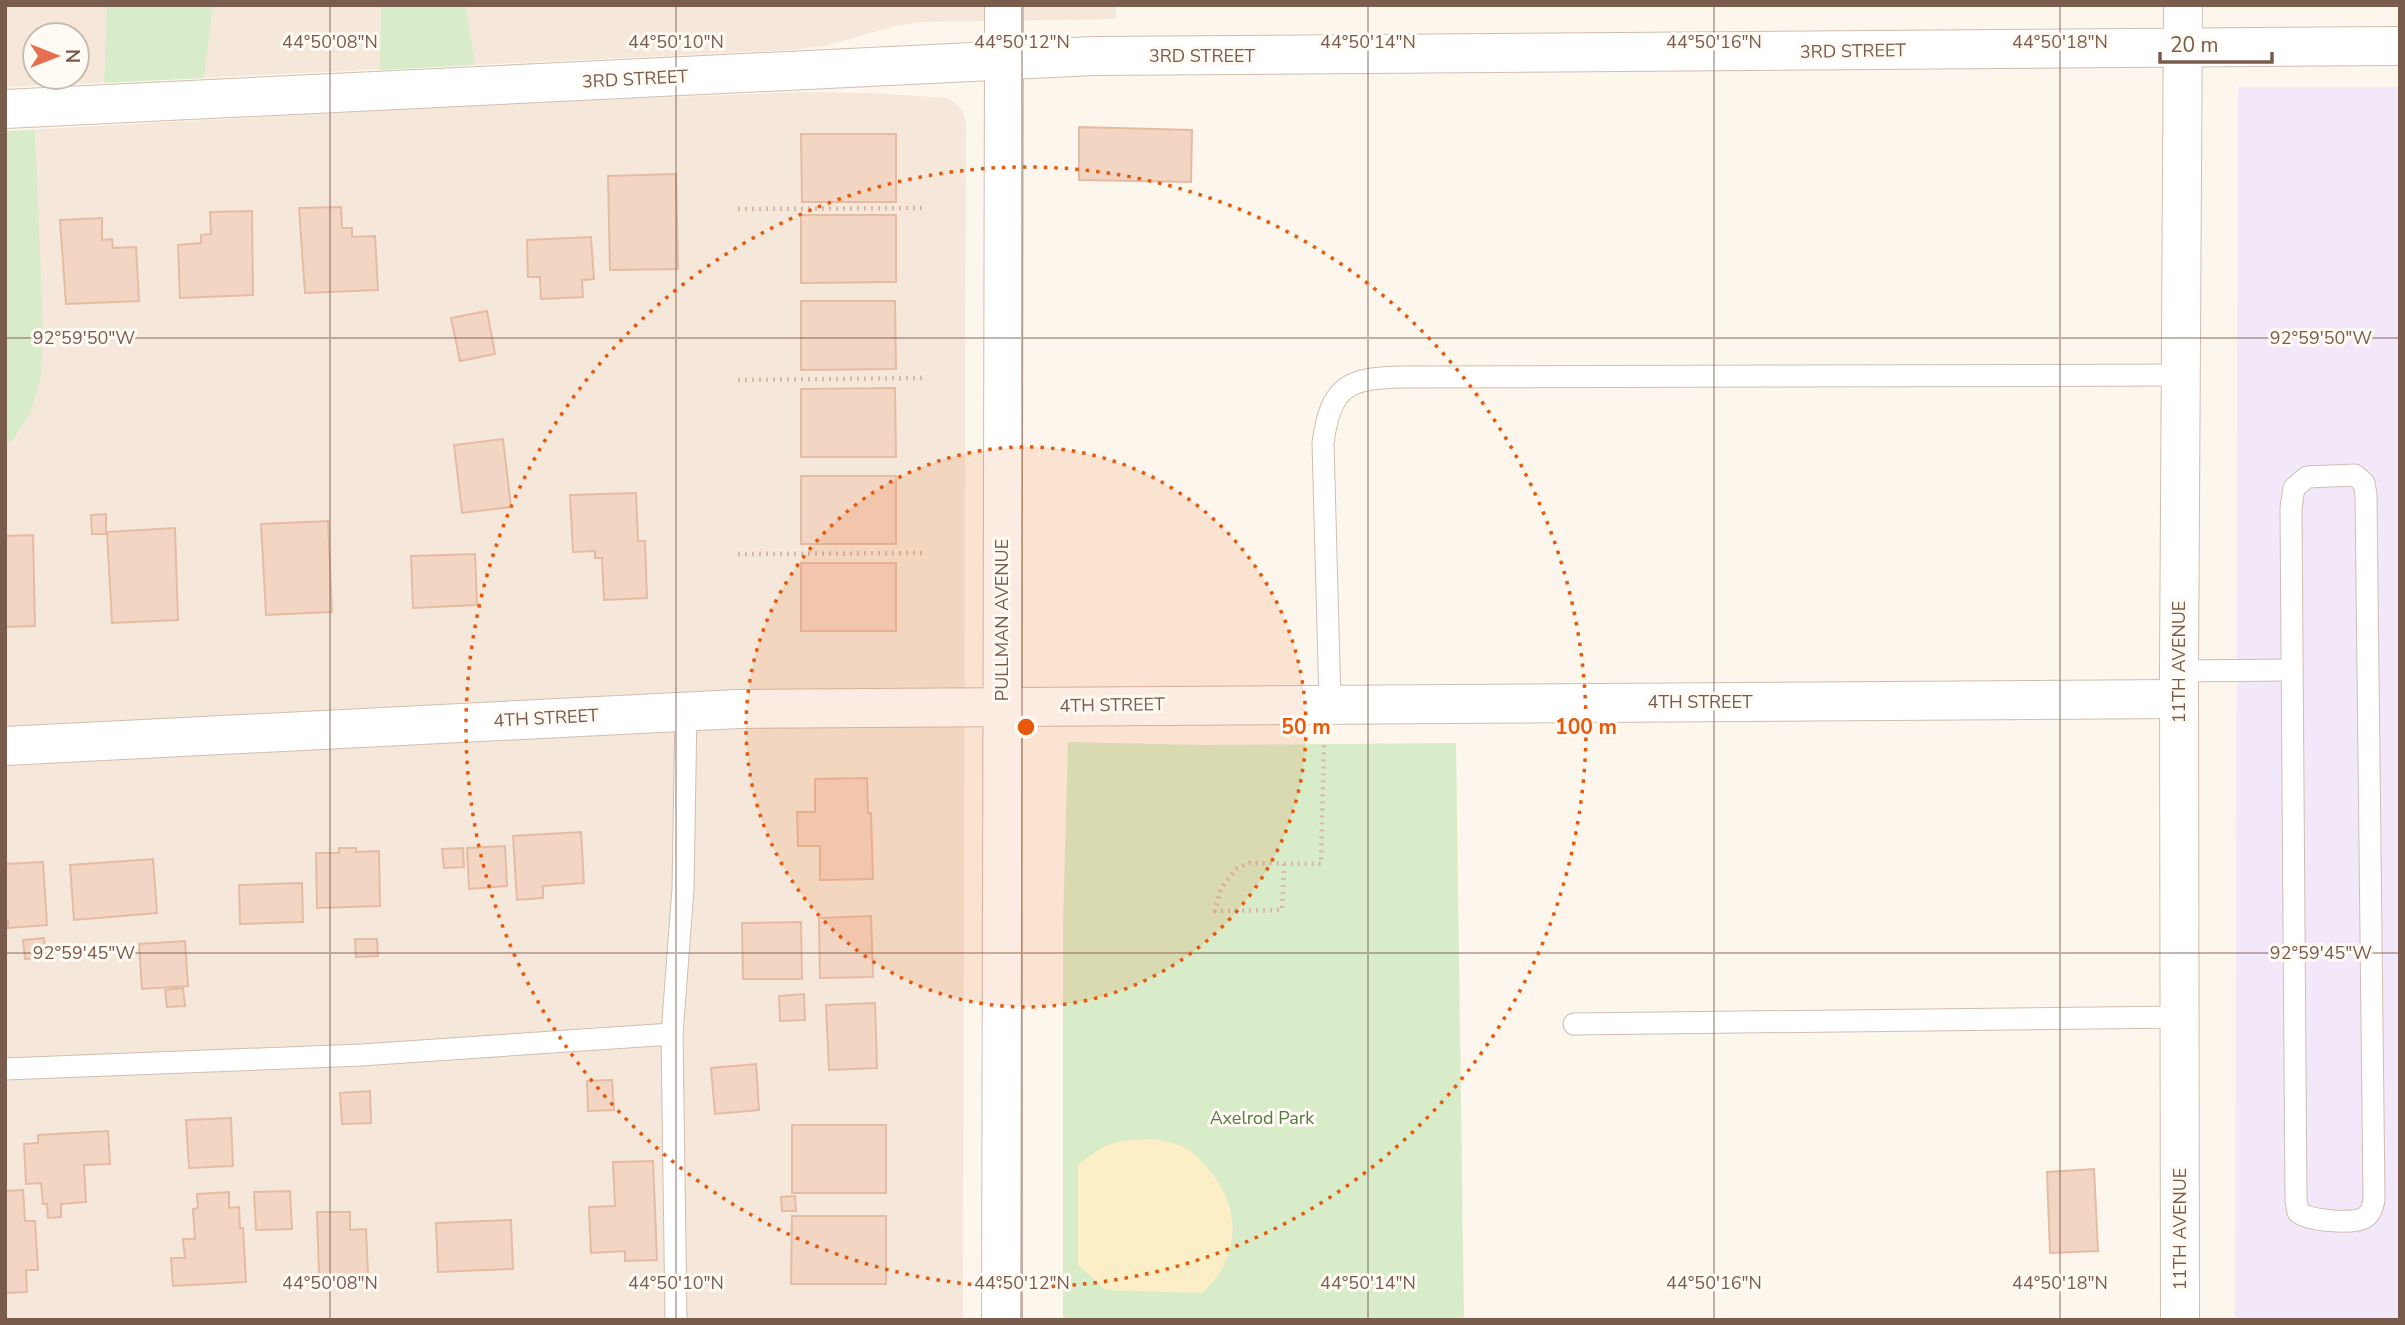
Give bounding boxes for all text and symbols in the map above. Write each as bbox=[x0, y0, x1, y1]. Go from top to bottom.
north arrow bbox=[21, 21, 91, 91]
scale bar bbox=[2160, 21, 2272, 65]
text: 44°50'08"N bbox=[282, 30, 378, 54]
text: 44°50'10"N bbox=[628, 30, 724, 54]
text: 44°50'12"N bbox=[974, 30, 1070, 54]
text: 44°50'14"N bbox=[1320, 30, 1416, 54]
text: 44°50'16"N bbox=[1666, 30, 1762, 54]
text: 44°50'18"N bbox=[2012, 30, 2108, 54]
text: 20 m bbox=[2170, 31, 2219, 59]
street label: 3RD STREET bbox=[1800, 38, 1906, 64]
street label: 3RD STREET bbox=[1149, 44, 1255, 68]
text: N bbox=[59, 49, 85, 63]
street label: 3RD STREET bbox=[581, 64, 689, 94]
text: 92°59'50"W bbox=[33, 326, 135, 350]
text: 92°59'50"W bbox=[2270, 326, 2372, 350]
street label: PULLMAN AVENUE bbox=[990, 539, 1014, 701]
street label: 11TH AVENUE bbox=[2167, 601, 2191, 723]
street label: 4TH STREET bbox=[1647, 690, 1753, 714]
street label: 4TH STREET bbox=[1059, 692, 1165, 718]
street label: 4TH STREET bbox=[493, 703, 599, 733]
text: 50 m bbox=[1281, 713, 1331, 741]
text: 100 m bbox=[1555, 713, 1617, 741]
centre of rings bbox=[1014, 715, 1038, 739]
text: 92°59'45"W bbox=[33, 941, 135, 965]
text: 92°59'45"W bbox=[2270, 941, 2372, 965]
park label: Axelrod Park bbox=[1210, 1106, 1315, 1130]
street label: 11TH AVENUE bbox=[2168, 1168, 2192, 1290]
text: 44°50'08"N bbox=[282, 1271, 378, 1295]
text: 44°50'10"N bbox=[628, 1271, 724, 1295]
text: 44°50'12"N bbox=[974, 1271, 1070, 1295]
text: 44°50'14"N bbox=[1320, 1271, 1416, 1295]
text: 44°50'16"N bbox=[1666, 1271, 1762, 1295]
text: 44°50'18"N bbox=[2012, 1271, 2108, 1295]

